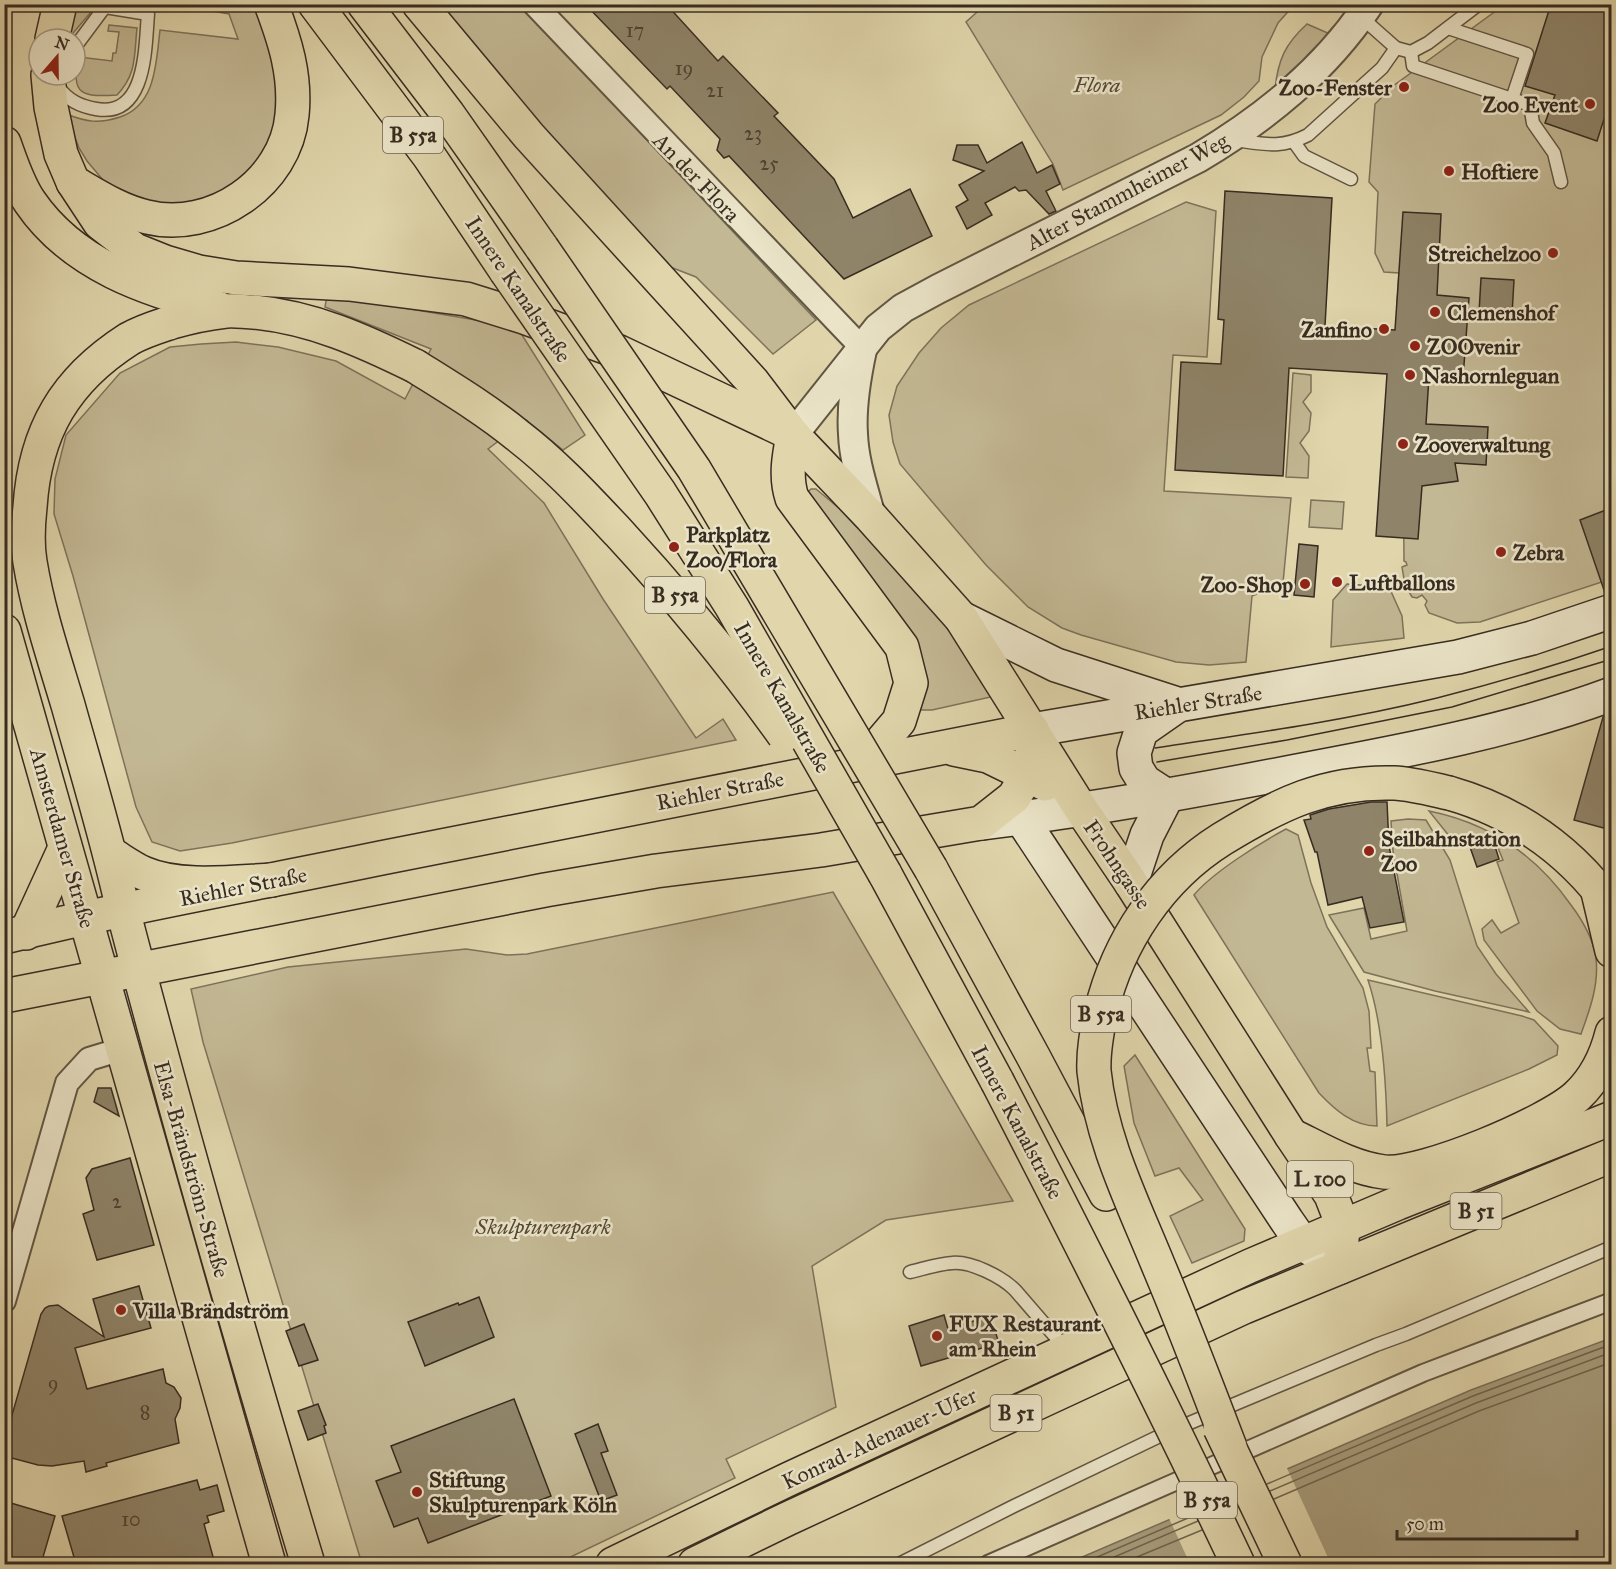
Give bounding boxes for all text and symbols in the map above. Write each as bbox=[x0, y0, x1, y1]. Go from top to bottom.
house number: 17 bbox=[626, 18, 644, 42]
north arrow bbox=[27, 27, 87, 87]
text: N bbox=[52, 32, 72, 55]
house number: 19 bbox=[675, 56, 693, 80]
park label: Flora bbox=[1073, 71, 1120, 98]
place label: Zoo-Fenster bbox=[1279, 74, 1393, 101]
house number: 21 bbox=[706, 78, 724, 102]
marker: Zoo-Fenster bbox=[1397, 80, 1411, 94]
place label: Zoo Event bbox=[1483, 91, 1578, 118]
marker: Zoo Event bbox=[1583, 97, 1597, 111]
road number: B 55a bbox=[383, 117, 443, 153]
house number: 23 bbox=[744, 121, 762, 145]
street label: An der Flora bbox=[647, 126, 746, 228]
street label: Alter Stammheimer Weg bbox=[1021, 126, 1233, 257]
house number: 25 bbox=[759, 151, 779, 175]
place label: Hoftiere bbox=[1461, 158, 1539, 185]
marker: Hoftiere bbox=[1442, 164, 1456, 178]
street label: Innere Kanalstraße bbox=[460, 211, 577, 367]
place label: Streichelzoo bbox=[1428, 240, 1541, 267]
marker: Streichelzoo bbox=[1546, 246, 1560, 260]
place label: Clemenshof bbox=[1447, 299, 1559, 326]
marker: Clemenshof bbox=[1428, 305, 1442, 319]
place label: Zanfino bbox=[1301, 316, 1372, 343]
marker: Zanfino bbox=[1377, 322, 1391, 336]
place label: ZOOvenir bbox=[1427, 333, 1521, 360]
marker: ZOOvenir bbox=[1408, 339, 1422, 353]
place label: Nashornleguan bbox=[1422, 362, 1559, 389]
marker: Nashornleguan bbox=[1403, 368, 1417, 382]
place label: Zooverwaltung bbox=[1415, 431, 1551, 458]
marker: Zooverwaltung bbox=[1396, 437, 1410, 451]
place label: Parkplatz Zoo/Flora bbox=[686, 521, 778, 573]
place label: Zebra bbox=[1513, 539, 1565, 566]
marker: Parkplatz Zoo/Flora bbox=[667, 540, 681, 554]
marker: Zebra bbox=[1494, 545, 1508, 559]
place label: Luftballons bbox=[1349, 569, 1455, 596]
place label: Zoo-Shop bbox=[1201, 571, 1293, 598]
marker: Luftballons bbox=[1330, 575, 1344, 589]
road number: B 55a bbox=[645, 577, 705, 613]
marker: Zoo-Shop bbox=[1298, 577, 1312, 591]
street label: Innere Kanalstraße bbox=[728, 617, 837, 778]
street label: Riehler Straße bbox=[1132, 679, 1264, 726]
street label: Amsterdamer Straße bbox=[24, 744, 101, 931]
street label: Riehler Straße bbox=[654, 765, 786, 816]
street label: Frohngasse bbox=[1078, 814, 1157, 914]
place label: Seilbahnstation Zoo bbox=[1381, 825, 1521, 877]
marker: Seilbahnstation Zoo bbox=[1362, 844, 1376, 858]
street label: Riehler Straße bbox=[177, 861, 309, 912]
road number: B 55a bbox=[1071, 996, 1131, 1032]
street label: Innere Kanalstraße bbox=[966, 1041, 1069, 1204]
street label: Elsa-Brändström-Straße bbox=[148, 1058, 235, 1281]
road number: L 100 bbox=[1287, 1161, 1353, 1197]
house number: 2 bbox=[112, 1189, 122, 1213]
road number: B 51 bbox=[1450, 1193, 1502, 1229]
park label: Skulpturenpark bbox=[474, 1213, 611, 1240]
place label: Villa Brändström bbox=[132, 1297, 289, 1324]
marker: Villa Brändström bbox=[114, 1303, 128, 1317]
place label: FUX Restaurant am Rhein bbox=[949, 1310, 1101, 1362]
marker: FUX Restaurant am Rhein bbox=[930, 1329, 944, 1343]
house number: 9 bbox=[48, 1371, 58, 1395]
street label: Konrad-Adenauer-Ufer bbox=[778, 1381, 982, 1495]
road number: B 51 bbox=[990, 1395, 1042, 1431]
house number: 8 bbox=[140, 1400, 150, 1424]
place label: Stiftung Skulpturenpark Köln bbox=[429, 1466, 617, 1518]
road number: B 55a bbox=[1177, 1482, 1237, 1518]
marker: Stiftung Skulpturenpark Köln bbox=[410, 1485, 424, 1499]
scale bar bbox=[1397, 1503, 1577, 1541]
house number: 10 bbox=[121, 1507, 141, 1531]
text: 50 m bbox=[1406, 1513, 1444, 1535]

